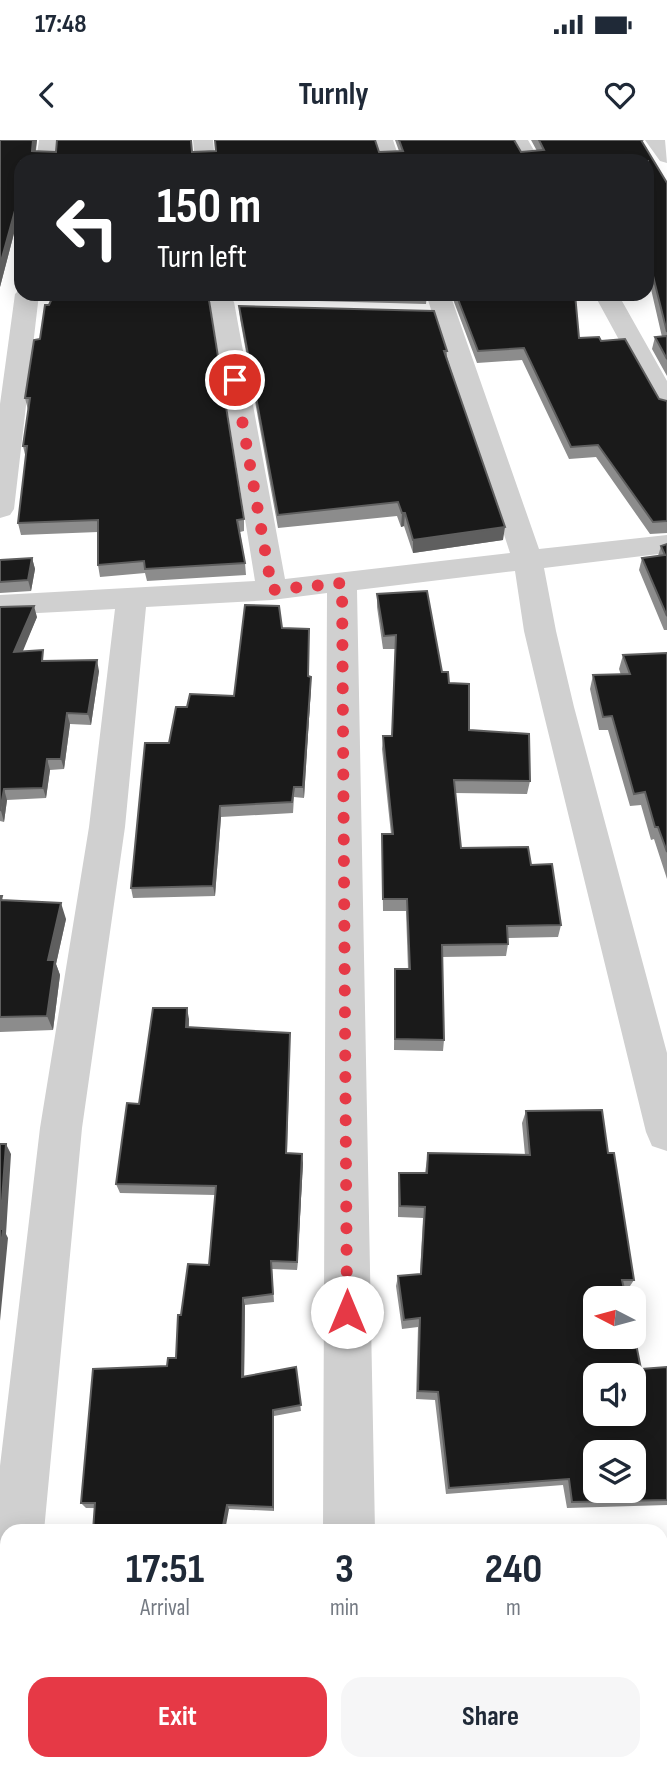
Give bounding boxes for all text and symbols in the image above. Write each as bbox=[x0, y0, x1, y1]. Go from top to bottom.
text: 17:48 bbox=[35, 9, 86, 40]
text: Turnly bbox=[298, 75, 369, 114]
icon: back bbox=[28, 76, 66, 114]
icon: heart bbox=[601, 76, 639, 114]
text: 150 m bbox=[157, 178, 261, 237]
icon: left bbox=[42, 182, 133, 273]
text: Turn left bbox=[157, 238, 247, 277]
pin bbox=[205, 350, 265, 410]
icon: arrive bbox=[216, 361, 254, 399]
position arrow bbox=[310, 1275, 384, 1349]
north arrow bbox=[583, 1286, 646, 1349]
map controls bbox=[583, 1286, 646, 1503]
button: sound bbox=[583, 1363, 646, 1426]
button: layers bbox=[583, 1440, 646, 1503]
text: 17:51 bbox=[126, 1544, 204, 1595]
text: 3 bbox=[335, 1544, 354, 1595]
text: 240 bbox=[485, 1544, 542, 1595]
text: Arrival bbox=[140, 1594, 190, 1622]
text: min bbox=[330, 1594, 359, 1622]
text: m bbox=[506, 1594, 521, 1622]
button: Exit bbox=[28, 1677, 327, 1757]
button: Share bbox=[341, 1677, 640, 1757]

